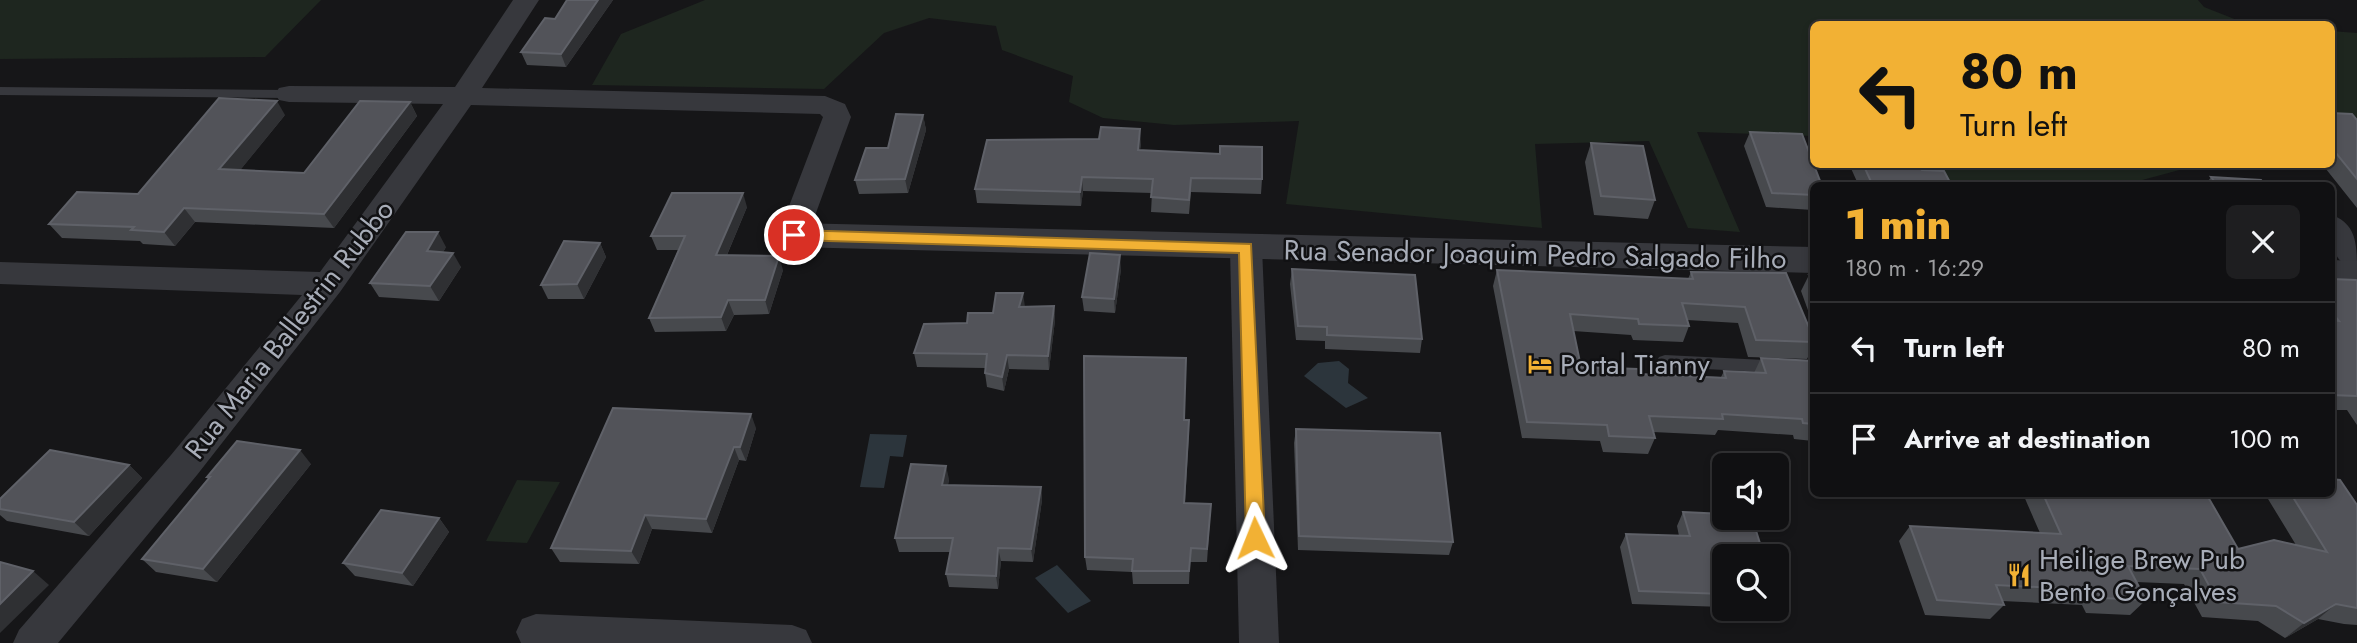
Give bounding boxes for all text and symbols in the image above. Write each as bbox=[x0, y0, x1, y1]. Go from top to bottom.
text: 80 m bbox=[1960, 37, 2078, 107]
icon: left bbox=[1845, 49, 1936, 140]
text: Turn left bbox=[1960, 102, 2067, 148]
street label: Rua Maria Ballestrin Rubbo bbox=[175, 191, 404, 468]
text: 1 min bbox=[1845, 194, 1951, 255]
pin bbox=[764, 205, 824, 265]
button: close bbox=[2226, 205, 2300, 279]
icon: arrive bbox=[775, 216, 813, 254]
street label: Rua Senador Joaquim Pedro Salgado Filho bbox=[1283, 230, 1787, 279]
text: 180 m · 16:29 bbox=[1845, 251, 1984, 285]
icon: left bbox=[1845, 329, 1883, 367]
text: Turn left bbox=[1904, 329, 2004, 367]
text: 80 m bbox=[2242, 329, 2300, 367]
place label: Portal Tianny bbox=[1560, 344, 1710, 385]
hotel icon: Portal Tianny bbox=[1526, 350, 1554, 378]
icon: arrive bbox=[1845, 420, 1883, 458]
text: Arrive at destination bbox=[1904, 420, 2151, 458]
text: 100 m bbox=[2229, 420, 2300, 458]
map controls bbox=[1712, 453, 1789, 621]
button: sound bbox=[1712, 453, 1789, 530]
position arrow bbox=[1218, 501, 1292, 575]
place label: Heilige Brew Pub Bento Gonçalves bbox=[2039, 539, 2245, 612]
button: search bbox=[1712, 544, 1789, 621]
restaurant icon: Heilige Brew Pub Bento Gonçalves bbox=[2005, 561, 2033, 589]

